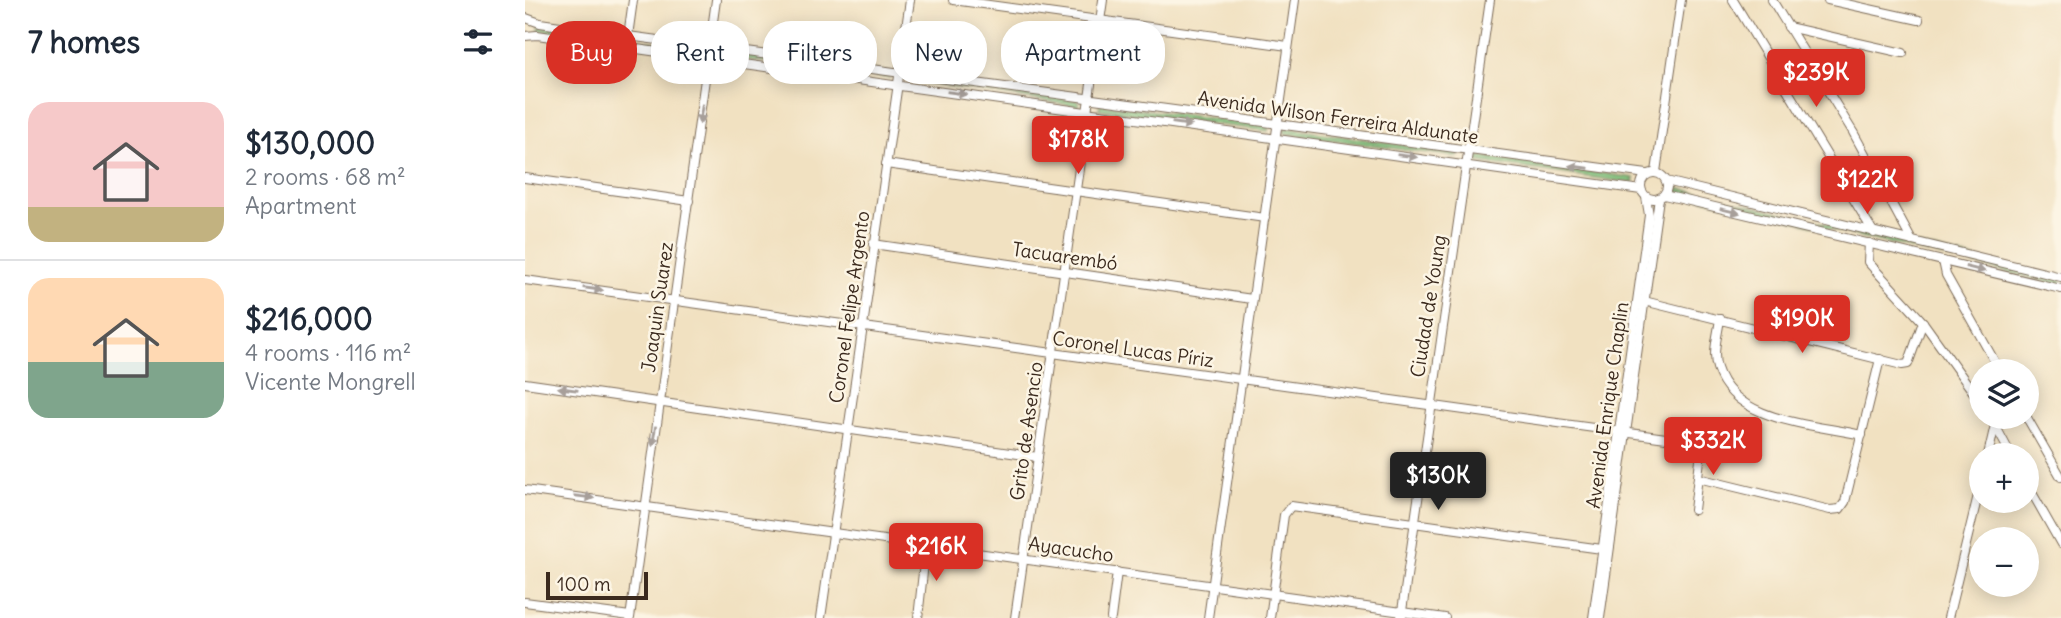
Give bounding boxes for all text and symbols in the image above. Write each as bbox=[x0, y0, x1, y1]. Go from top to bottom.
chip: Buy bbox=[546, 21, 637, 84]
chip: Rent bbox=[651, 21, 749, 84]
chip: Filters bbox=[763, 21, 877, 84]
chip: New bbox=[891, 21, 987, 84]
chip: Apartment bbox=[1001, 21, 1165, 84]
text: 7 homes bbox=[28, 23, 140, 61]
icon: filters bbox=[459, 23, 497, 61]
pin: $239K bbox=[1767, 50, 1865, 109]
text: $239K bbox=[1783, 57, 1849, 86]
street label: Avenida Wilson Ferreira Aldunate bbox=[1196, 85, 1480, 149]
one-way arrow bbox=[946, 88, 968, 99]
one-way arrow bbox=[695, 103, 706, 125]
pin: $178K bbox=[1029, 116, 1127, 176]
one-way arrow bbox=[1171, 119, 1193, 130]
text: $130,000 bbox=[245, 124, 375, 162]
text: $178K bbox=[1048, 124, 1108, 153]
icon: home bbox=[84, 130, 168, 214]
one-way arrow bbox=[1396, 151, 1418, 162]
pin: $122K bbox=[1818, 156, 1916, 216]
one-way arrow bbox=[1568, 161, 1590, 172]
text: 2 rooms · 68 m² bbox=[245, 162, 406, 191]
text: $122K bbox=[1837, 164, 1897, 193]
text: Apartment bbox=[245, 191, 357, 220]
one-way arrow bbox=[1719, 206, 1741, 217]
street label: Coronel Felipe Argento bbox=[824, 209, 874, 405]
street label: Ciudad de Young bbox=[1405, 233, 1451, 379]
street label: Tacuarembó bbox=[1011, 237, 1119, 275]
street label: Joaquin Suarez bbox=[636, 240, 678, 374]
one-way arrow bbox=[1964, 263, 1986, 274]
one-way arrow bbox=[582, 284, 604, 295]
pin: $190K bbox=[1753, 296, 1851, 355]
text: $216,000 bbox=[245, 300, 373, 338]
street label: Avenida Enrique Chaplin bbox=[1581, 300, 1633, 510]
text: $190K bbox=[1770, 303, 1834, 332]
icon: home bbox=[84, 306, 168, 390]
street label: Coronel Lucas Píriz bbox=[1051, 326, 1215, 372]
text: 4 rooms · 116 m² bbox=[245, 338, 411, 367]
map controls bbox=[1969, 359, 2039, 597]
button: layers bbox=[1969, 359, 2039, 429]
street label: Grito de Asencio bbox=[1004, 360, 1048, 502]
text: Vicente Mongrell bbox=[245, 367, 416, 396]
one-way arrow bbox=[557, 383, 579, 394]
pin: $332K bbox=[1664, 418, 1762, 477]
one-way arrow bbox=[648, 425, 659, 447]
text: $332K bbox=[1680, 425, 1746, 454]
button: + bbox=[1969, 443, 2039, 513]
pin: $130K bbox=[1389, 452, 1487, 512]
text: $130K bbox=[1406, 460, 1470, 489]
one-way arrow bbox=[574, 492, 596, 503]
pin: $216K bbox=[887, 524, 985, 583]
button: − bbox=[1969, 527, 2039, 597]
text: $216K bbox=[905, 531, 967, 560]
street label: Ayacucho bbox=[1027, 531, 1115, 567]
scale bar bbox=[546, 569, 647, 601]
text: 100 m bbox=[557, 572, 611, 596]

